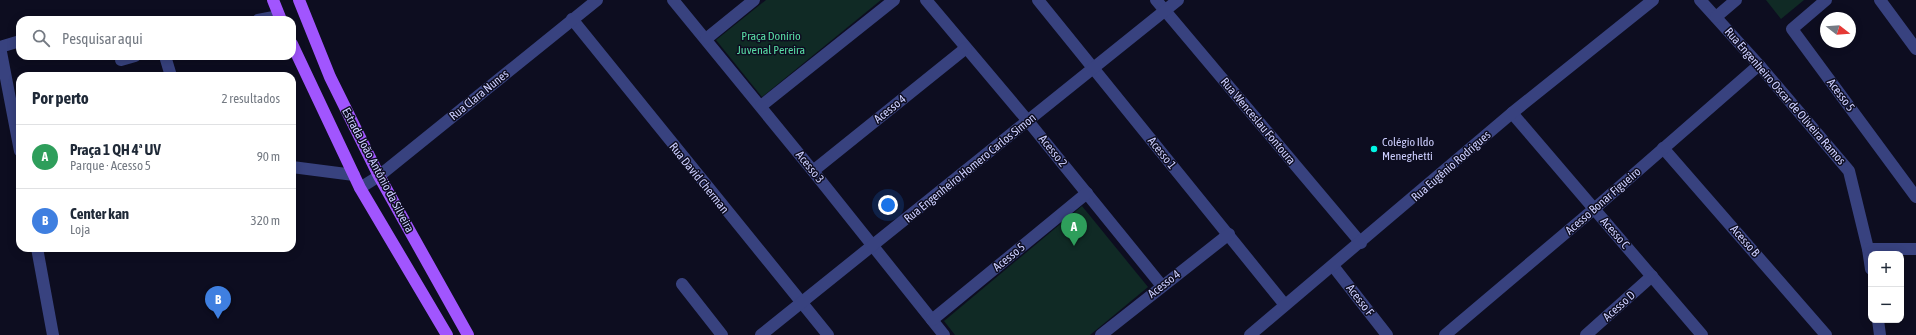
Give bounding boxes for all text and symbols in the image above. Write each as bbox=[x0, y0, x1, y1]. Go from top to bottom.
north arrow bbox=[1820, 12, 1856, 48]
search box bbox=[16, 16, 296, 60]
street label: Rua Engenheiro Oscar de Oliveira Ramos bbox=[1722, 25, 1848, 167]
icon: search bbox=[30, 27, 52, 49]
park label: Praça Donírio Juvenal Pereira bbox=[737, 29, 805, 57]
text: Pesquisar aqui bbox=[62, 30, 143, 47]
street label: Rua Clara Nunes bbox=[447, 67, 511, 123]
street label: Rua Wenceslau Fontoura bbox=[1218, 75, 1298, 167]
street label: Acesso 5 bbox=[1824, 76, 1858, 114]
text: Por perto bbox=[32, 88, 89, 108]
text: 2 resultados bbox=[221, 91, 280, 106]
street label: Acesso 4 bbox=[871, 92, 909, 126]
street label: Estrada João Antônio da Silveira bbox=[339, 105, 417, 235]
street label: Rua Engenheiro Homero Carlos Simon bbox=[901, 110, 1039, 226]
street label: Rua Eugênio Rodrigues bbox=[1409, 128, 1493, 204]
street label: Acesso 2 bbox=[1036, 132, 1070, 170]
street label: Acesso 1 bbox=[1145, 134, 1179, 172]
place label: Colégio Ildo Meneghetti bbox=[1382, 135, 1435, 163]
street label: Rua David Cherman bbox=[666, 140, 732, 216]
text: Praça 1 QH 4ª UV bbox=[70, 141, 161, 158]
marker: Colégio Ildo Meneghetti bbox=[1369, 144, 1379, 154]
street label: Acesso 3 bbox=[793, 148, 827, 186]
text: A bbox=[42, 149, 48, 164]
text: 90 m bbox=[257, 149, 280, 164]
text: Parque · Acesso 5 bbox=[70, 158, 151, 173]
street label: Acesso Bonar Figueiro bbox=[1562, 164, 1644, 238]
your location bbox=[878, 195, 898, 215]
text: Center kan bbox=[70, 205, 129, 222]
text: B bbox=[42, 213, 48, 228]
text: 320 m bbox=[251, 213, 280, 228]
pin: A bbox=[1061, 213, 1087, 246]
street label: Acesso C bbox=[1598, 214, 1633, 252]
text: Loja bbox=[70, 222, 90, 237]
street label: Acesso B bbox=[1728, 222, 1763, 260]
street label: Acesso 5 bbox=[990, 240, 1028, 274]
map controls bbox=[1868, 251, 1904, 323]
button: + bbox=[1868, 251, 1904, 287]
street label: Acesso 4 bbox=[1145, 267, 1183, 301]
street label: Acesso F bbox=[1343, 281, 1377, 319]
pin: B bbox=[205, 286, 231, 319]
button: − bbox=[1868, 287, 1904, 323]
street label: Acesso D bbox=[1600, 288, 1638, 324]

